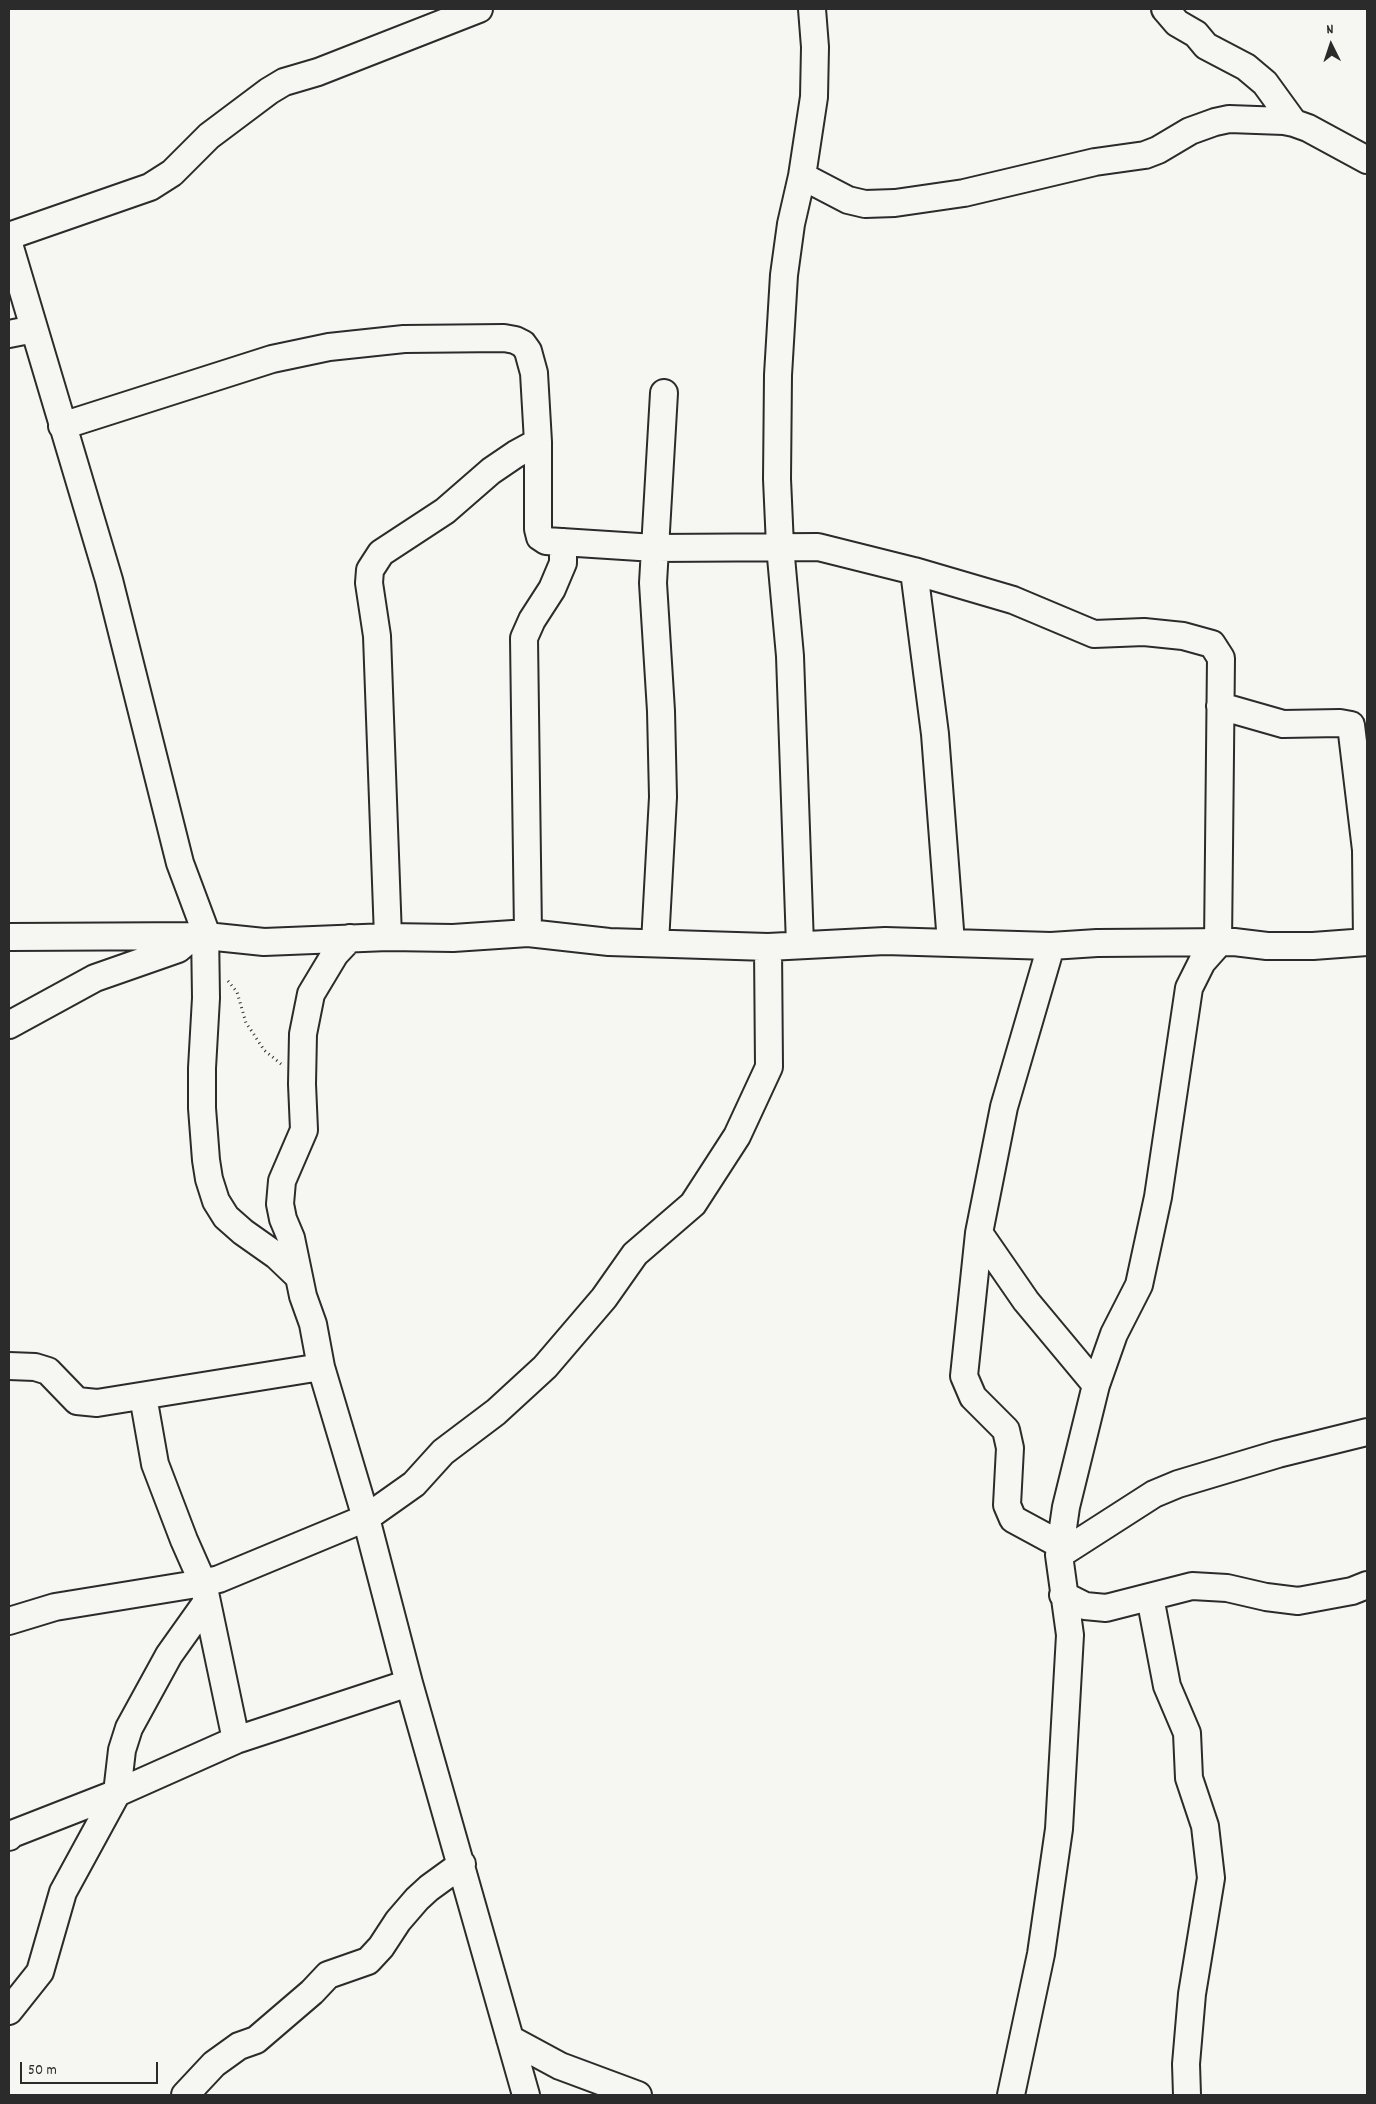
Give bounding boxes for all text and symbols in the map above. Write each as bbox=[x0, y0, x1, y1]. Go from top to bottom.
north arrow bbox=[1306, 20, 1356, 70]
text: N bbox=[1326, 20, 1334, 40]
scale bar bbox=[22, 2052, 160, 2084]
text: 50 m bbox=[28, 2060, 57, 2082]

